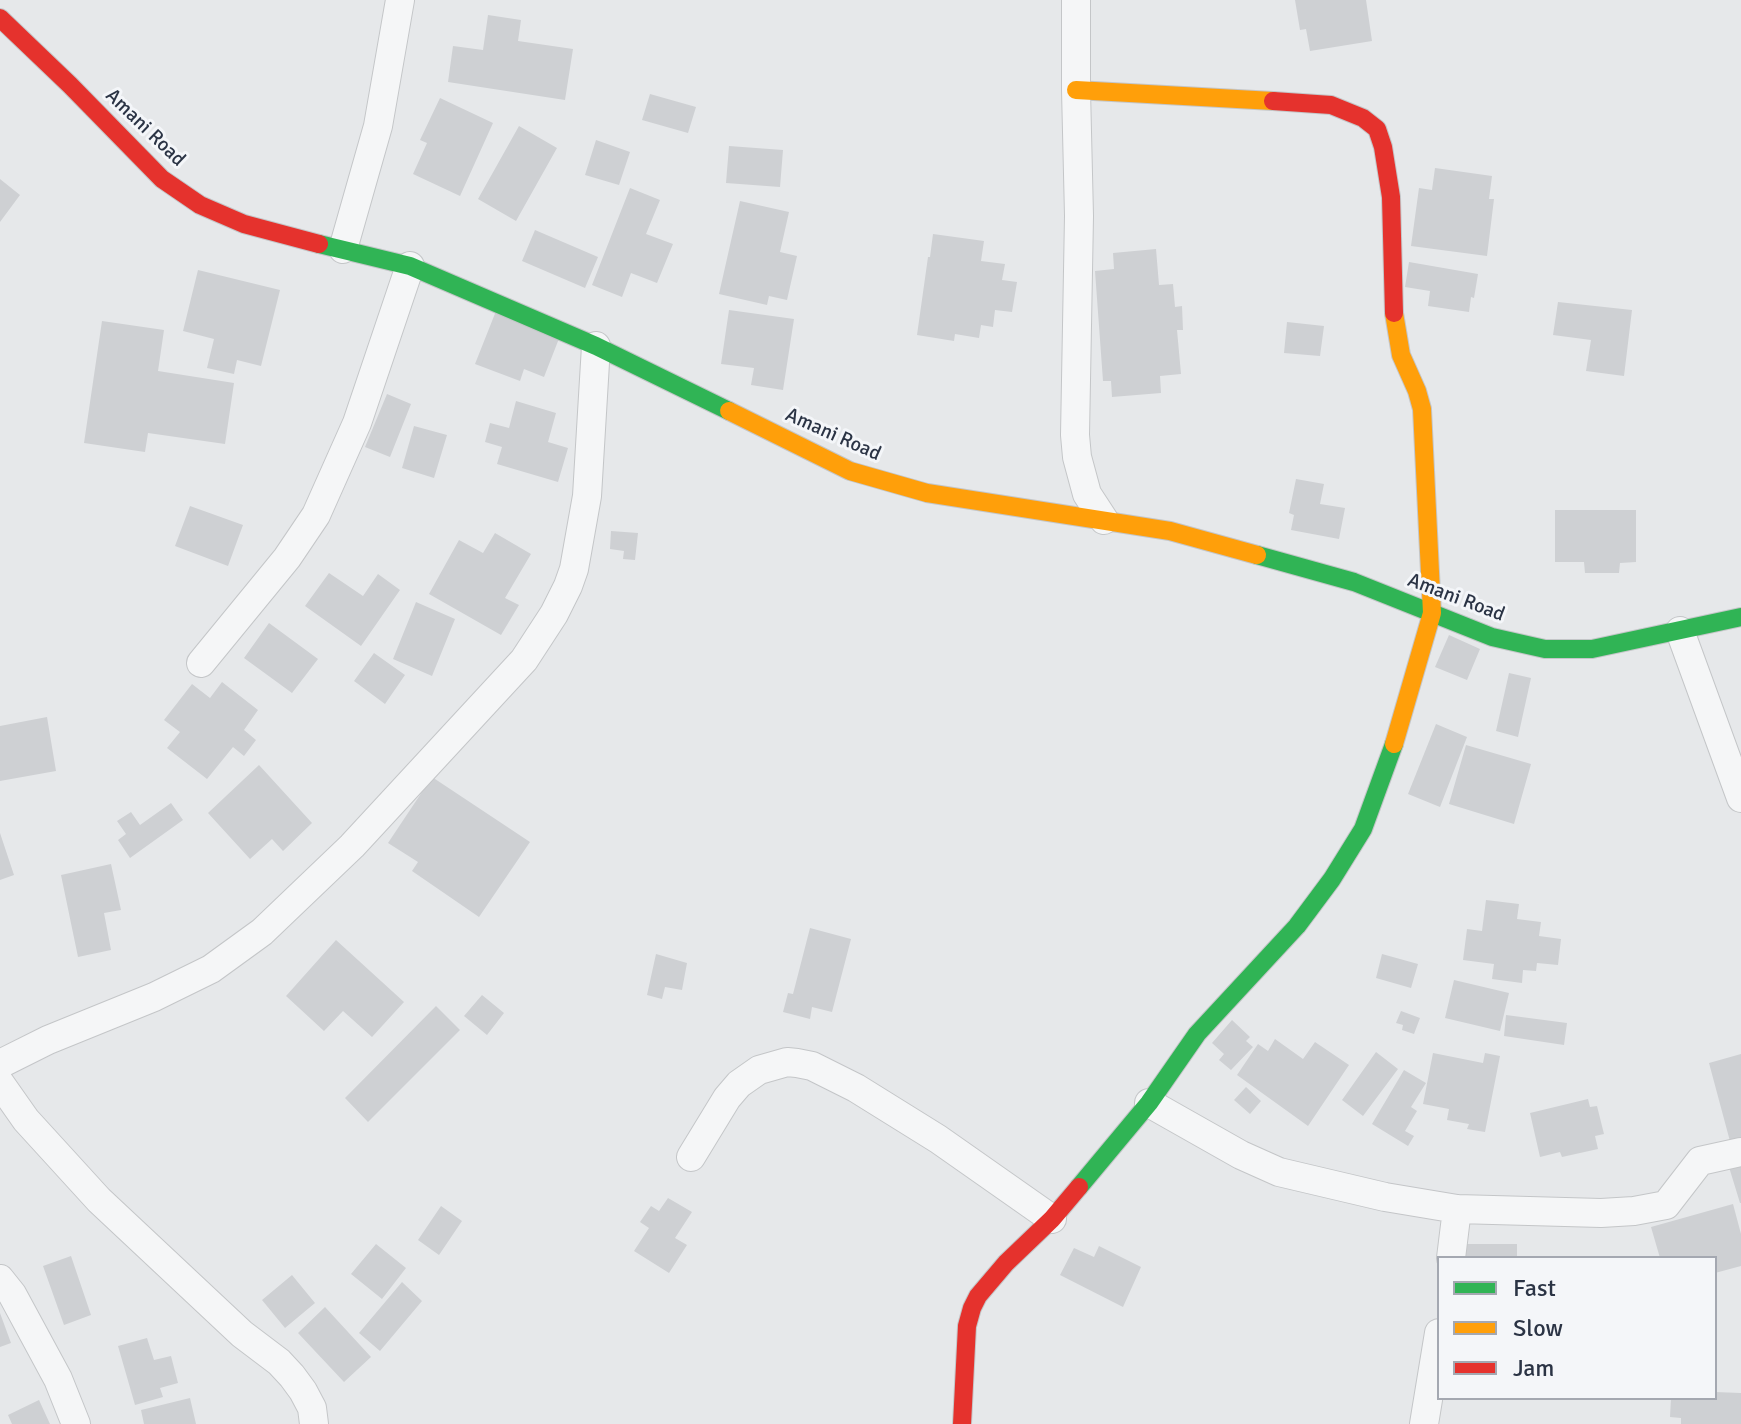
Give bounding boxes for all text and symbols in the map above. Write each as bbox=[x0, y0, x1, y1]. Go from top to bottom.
street label: Amani Road bbox=[100, 84, 190, 172]
street label: Amani Road bbox=[782, 403, 884, 467]
street label: Amani Road bbox=[1404, 569, 1508, 627]
legend bbox=[1437, 1256, 1717, 1400]
text: Fast bbox=[1513, 1273, 1556, 1303]
text: Slow bbox=[1513, 1313, 1563, 1343]
text: Jam bbox=[1513, 1353, 1554, 1383]

